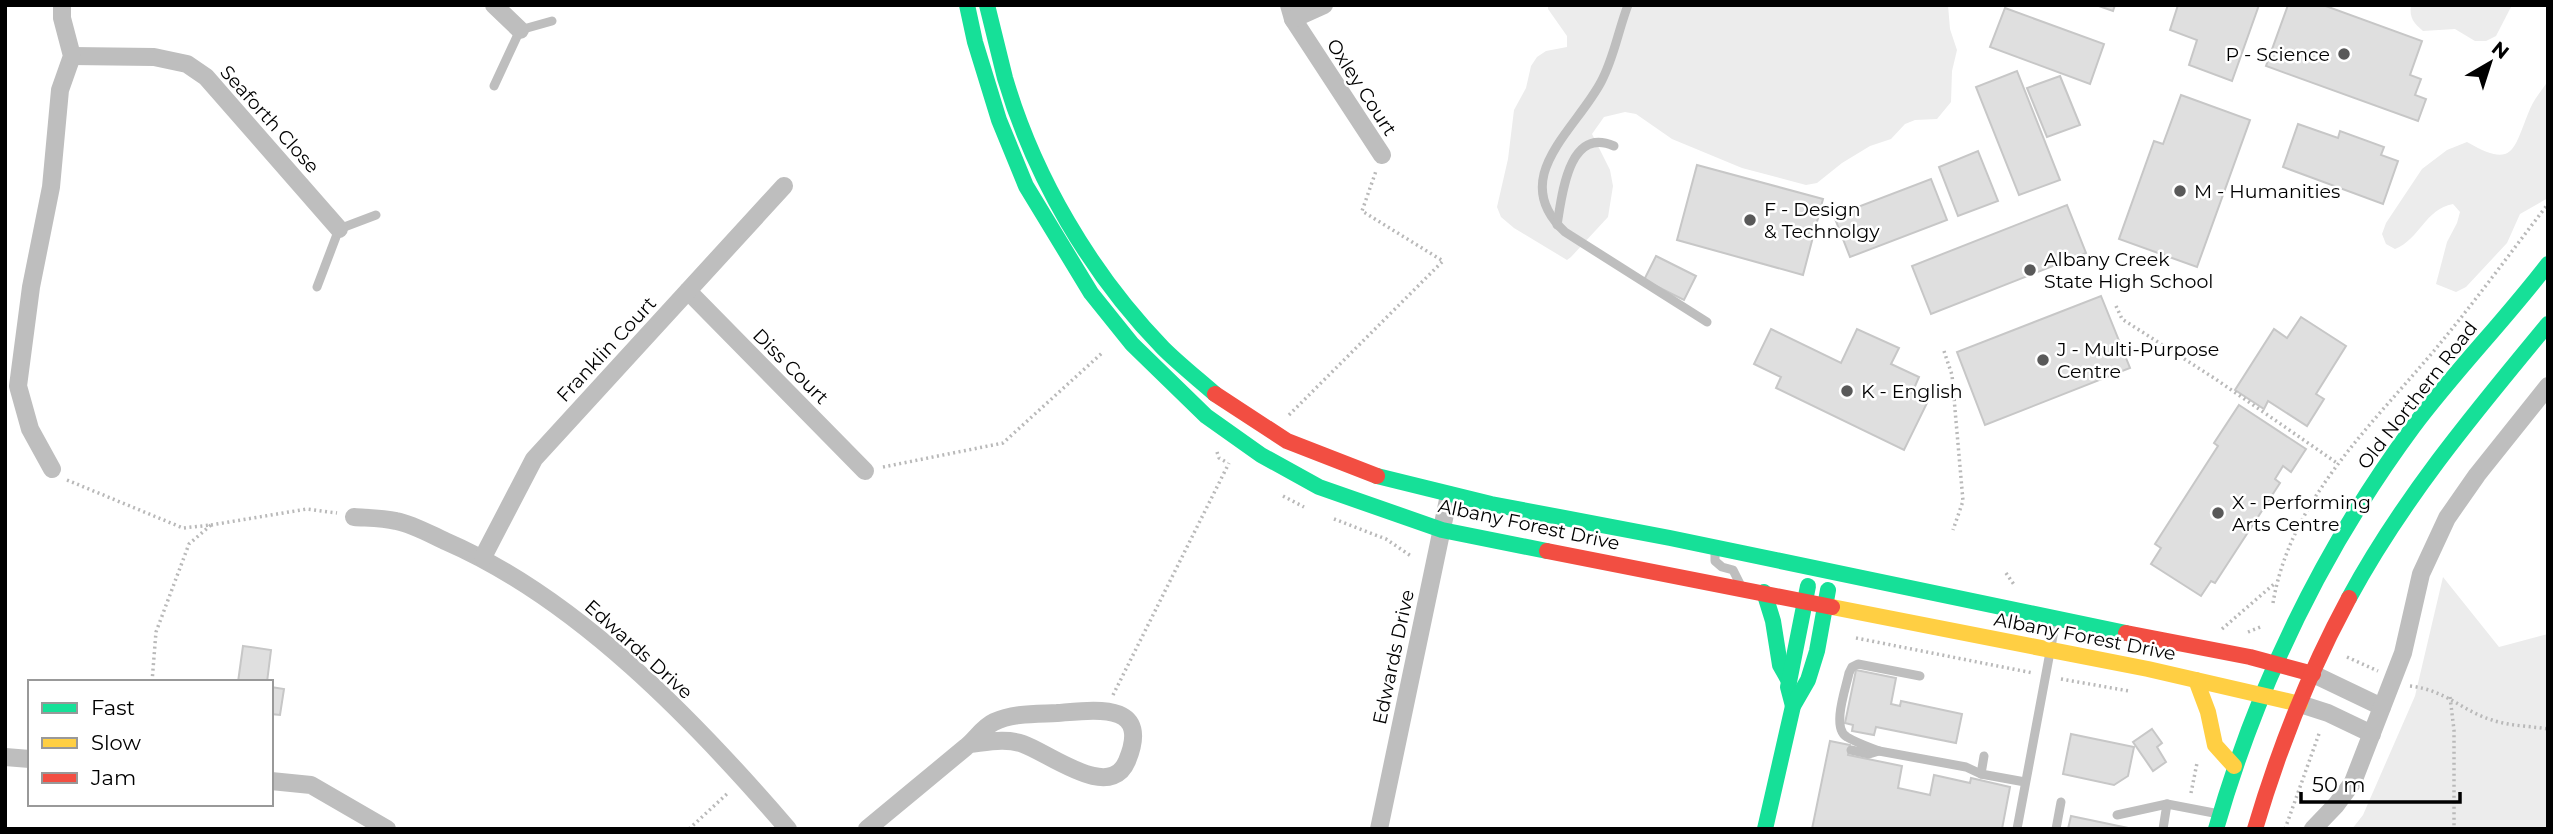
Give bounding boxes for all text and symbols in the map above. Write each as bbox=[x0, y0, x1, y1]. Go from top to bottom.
north arrow bbox=[2455, 28, 2525, 98]
street label: Oxley Court bbox=[1322, 34, 1402, 140]
text: N bbox=[2487, 36, 2514, 64]
place label: P - Science bbox=[2225, 43, 2330, 66]
marker: P - Science bbox=[2336, 46, 2352, 62]
street label: Seaforth Close bbox=[215, 61, 324, 178]
place label: M - Humanities bbox=[2194, 180, 2340, 203]
marker: M - Humanities bbox=[2172, 183, 2188, 199]
place label: F - Design & Technolgy bbox=[1764, 198, 1880, 243]
marker: F - Design & Technolgy bbox=[1742, 212, 1758, 228]
place label: Albany Creek State High School bbox=[2044, 248, 2213, 293]
marker: Albany Creek State High School bbox=[2022, 262, 2038, 278]
street label: Franklin Court bbox=[552, 292, 661, 407]
street label: Old Northern Road bbox=[2353, 317, 2482, 474]
street label: Diss Court bbox=[748, 324, 834, 409]
place label: J - Multi-Purpose Centre bbox=[2056, 338, 2219, 383]
marker: J - Multi-Purpose Centre bbox=[2035, 352, 2051, 368]
place label: K - English bbox=[1861, 380, 1963, 403]
marker: K - English bbox=[1839, 383, 1855, 399]
place label: X - Performing Arts Centre bbox=[2232, 491, 2371, 536]
street label: Albany Forest Drive bbox=[1436, 494, 1622, 555]
marker: X - Performing Arts Centre bbox=[2210, 505, 2226, 521]
street label: Edwards Drive bbox=[1368, 588, 1419, 727]
street label: Edwards Drive bbox=[580, 595, 697, 704]
street label: Albany Forest Drive bbox=[1992, 608, 2178, 665]
legend bbox=[28, 680, 273, 806]
text: Fast bbox=[91, 695, 135, 720]
text: Slow bbox=[91, 730, 141, 755]
scale bar bbox=[2301, 760, 2460, 804]
text: Jam bbox=[90, 765, 136, 790]
text: 50 m bbox=[2312, 772, 2366, 797]

